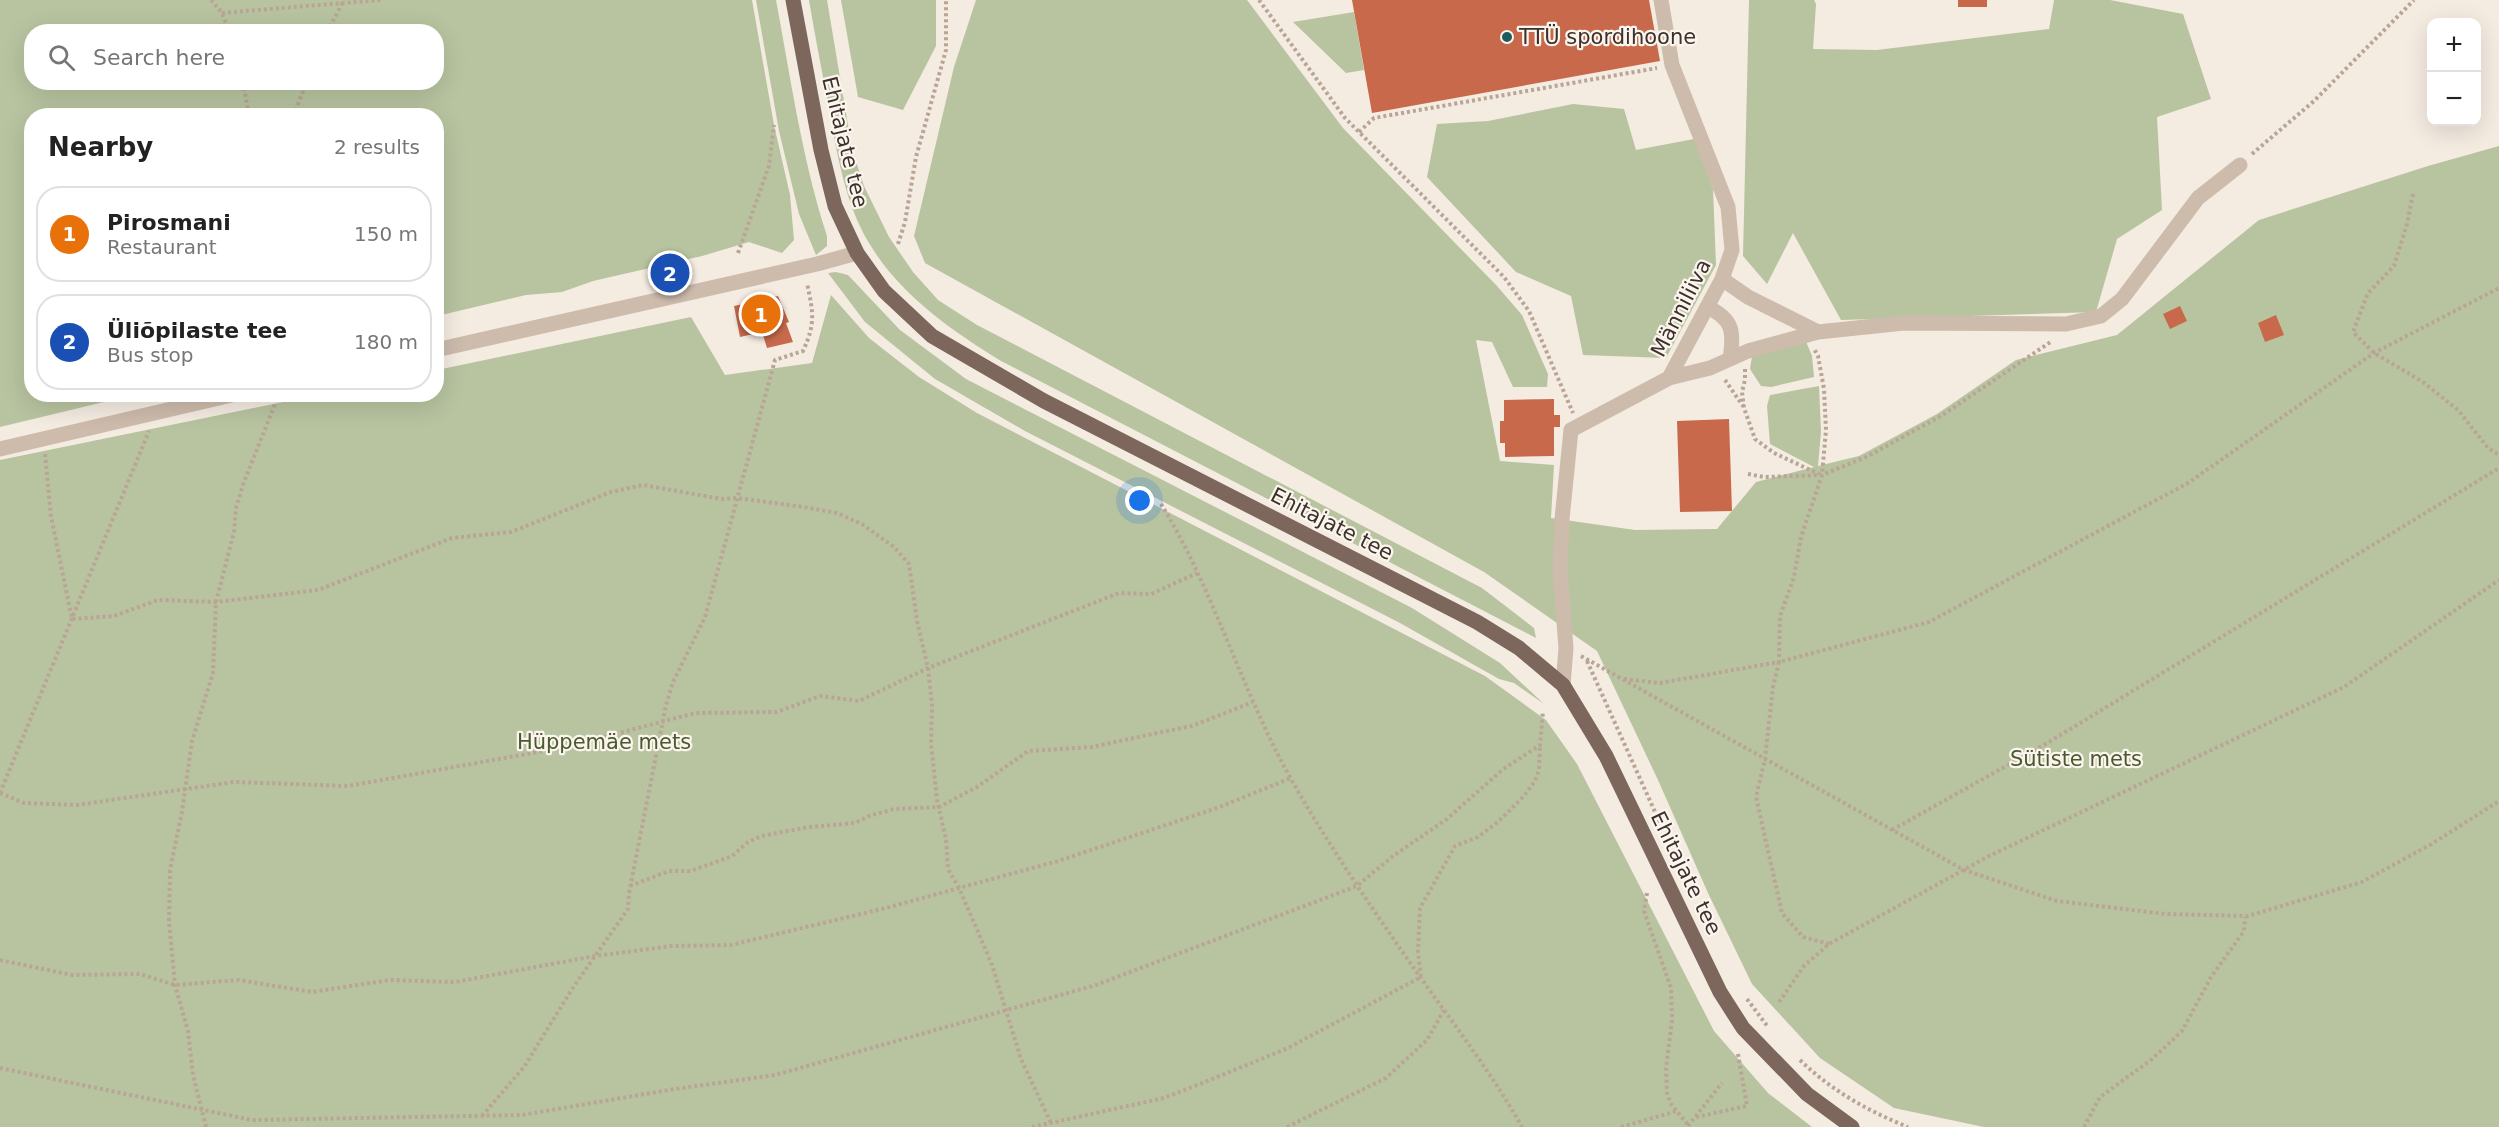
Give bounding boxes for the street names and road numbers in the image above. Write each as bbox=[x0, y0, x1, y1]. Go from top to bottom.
street label: Ehitajate tee bbox=[817, 74, 873, 210]
street label: Männiliiva bbox=[1646, 255, 1716, 361]
street label: Ehitajate tee bbox=[1267, 483, 1397, 565]
street label: Ehitajate tee bbox=[1646, 807, 1726, 939]

